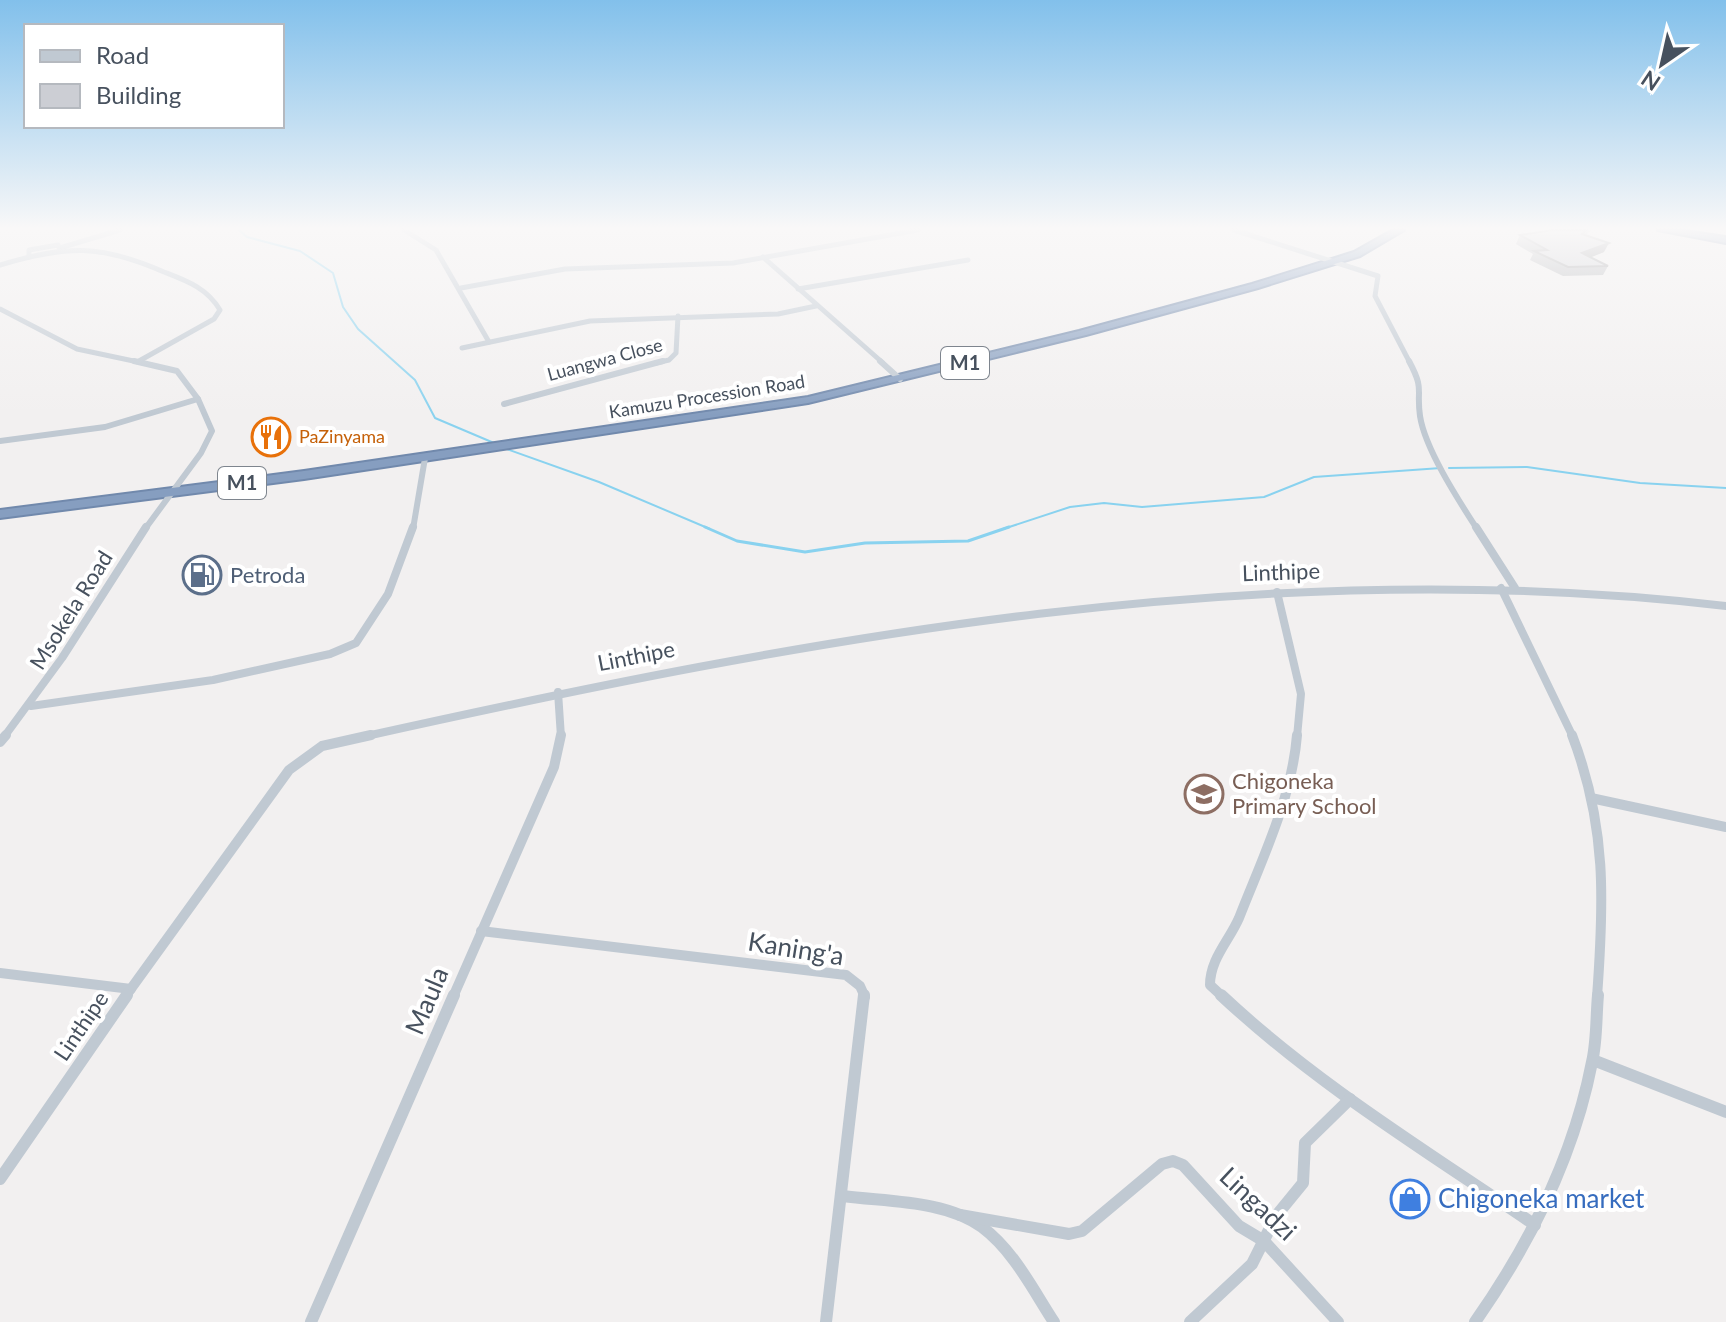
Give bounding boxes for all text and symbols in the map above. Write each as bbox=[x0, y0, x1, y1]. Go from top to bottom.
legend bbox=[24, 24, 284, 128]
north arrow bbox=[1622, 24, 1702, 104]
text: Road bbox=[96, 40, 149, 69]
text: N bbox=[1636, 65, 1665, 97]
text: Building bbox=[96, 80, 181, 109]
street label: Luangwa Close bbox=[545, 333, 665, 385]
road number: M1 bbox=[941, 347, 989, 379]
street label: Kamuzu Procession Road bbox=[607, 370, 806, 422]
restaurant icon: PaZinyama bbox=[250, 416, 292, 458]
place label: PaZinyama bbox=[299, 425, 385, 447]
road number: M1 bbox=[218, 467, 266, 499]
street label: Msokela Road bbox=[23, 545, 118, 674]
fuel station icon: Petroda bbox=[181, 554, 223, 596]
street label: Linthipe bbox=[1241, 557, 1320, 586]
place label: Petroda bbox=[230, 561, 305, 588]
street label: Linthipe bbox=[595, 635, 677, 676]
place label: Chigoneka Primary School bbox=[1232, 767, 1377, 819]
school or university icon: Chigoneka Primary School bbox=[1183, 773, 1225, 815]
street label: Kaning'a bbox=[746, 925, 846, 971]
street label: Maula bbox=[398, 962, 455, 1039]
street label: Linthipe bbox=[48, 986, 114, 1066]
street label: Lingadzi bbox=[1214, 1160, 1304, 1247]
shop icon: Chigoneka market bbox=[1389, 1178, 1431, 1220]
place label: Chigoneka market bbox=[1438, 1182, 1645, 1214]

